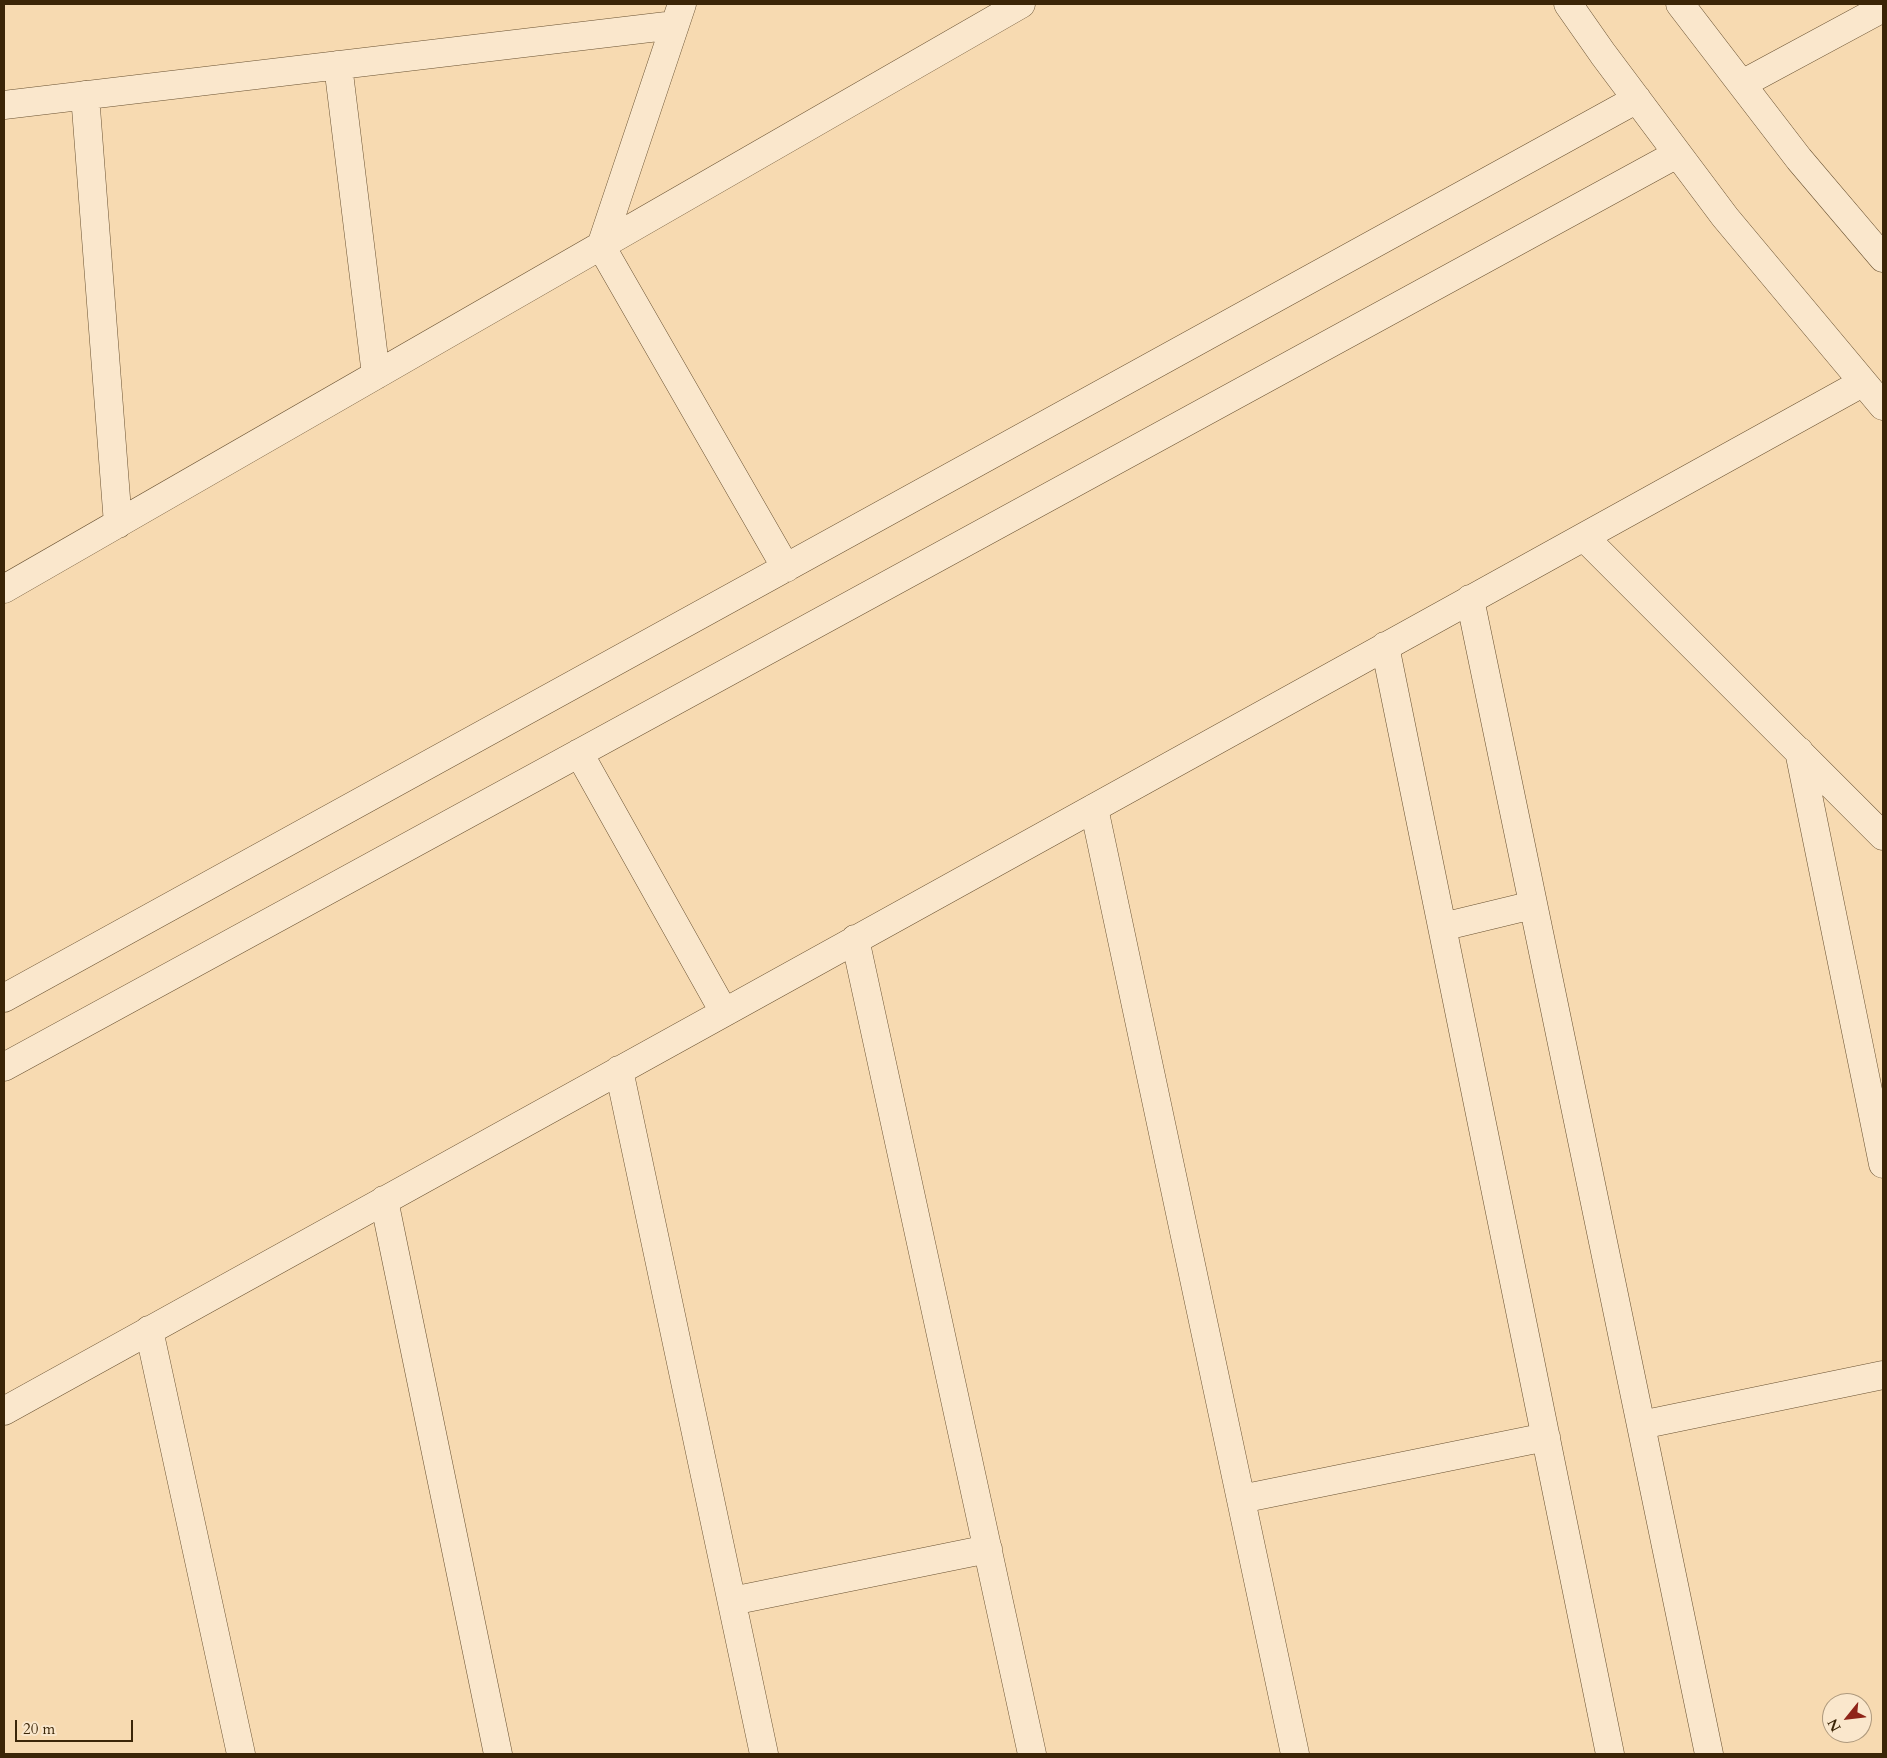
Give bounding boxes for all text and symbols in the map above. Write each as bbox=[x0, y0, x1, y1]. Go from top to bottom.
north arrow bbox=[1822, 1693, 1872, 1743]
scale bar bbox=[18, 1710, 135, 1742]
text: N bbox=[1823, 1715, 1846, 1735]
text: 20 m bbox=[23, 1719, 55, 1739]

